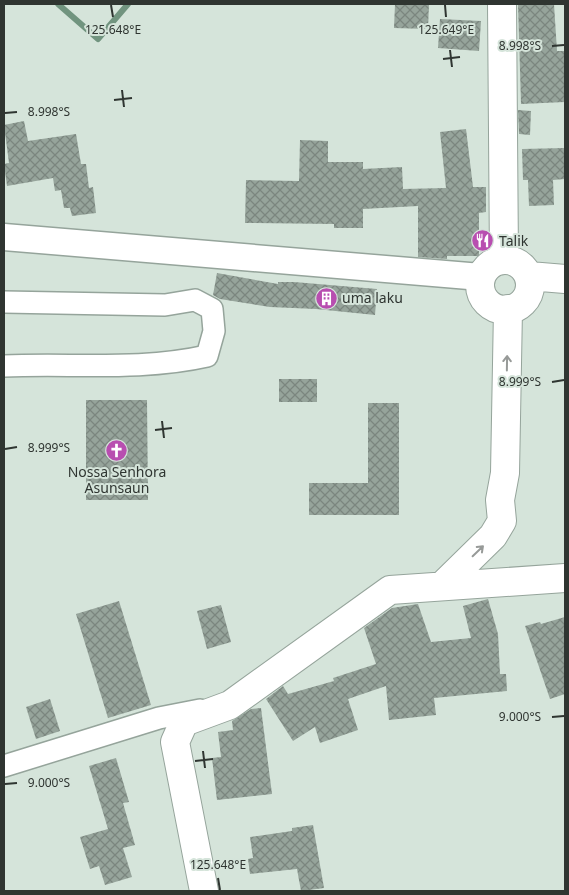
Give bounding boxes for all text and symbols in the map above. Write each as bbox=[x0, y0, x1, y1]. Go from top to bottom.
text: 125.648°E bbox=[85, 21, 141, 38]
text: 125.649°E bbox=[418, 21, 474, 38]
text: 8.998°S bbox=[499, 37, 542, 54]
text: 8.998°S bbox=[28, 103, 71, 120]
restaurant icon: Talik bbox=[471, 229, 495, 253]
place label: Talik bbox=[499, 231, 529, 250]
building icon: uma laku bbox=[314, 286, 338, 310]
place label: uma laku bbox=[342, 288, 403, 307]
one-way arrow bbox=[502, 356, 512, 372]
text: 8.999°S bbox=[499, 373, 542, 390]
church icon: Nossa Senhora Asunsaun bbox=[105, 438, 129, 462]
text: 8.999°S bbox=[28, 439, 71, 456]
place label: Nossa Senhora Asunsaun bbox=[68, 462, 166, 497]
one-way arrow bbox=[472, 545, 484, 557]
text: 9.000°S bbox=[499, 708, 542, 725]
text: 9.000°S bbox=[28, 774, 71, 791]
text: 125.648°E bbox=[190, 856, 246, 873]

